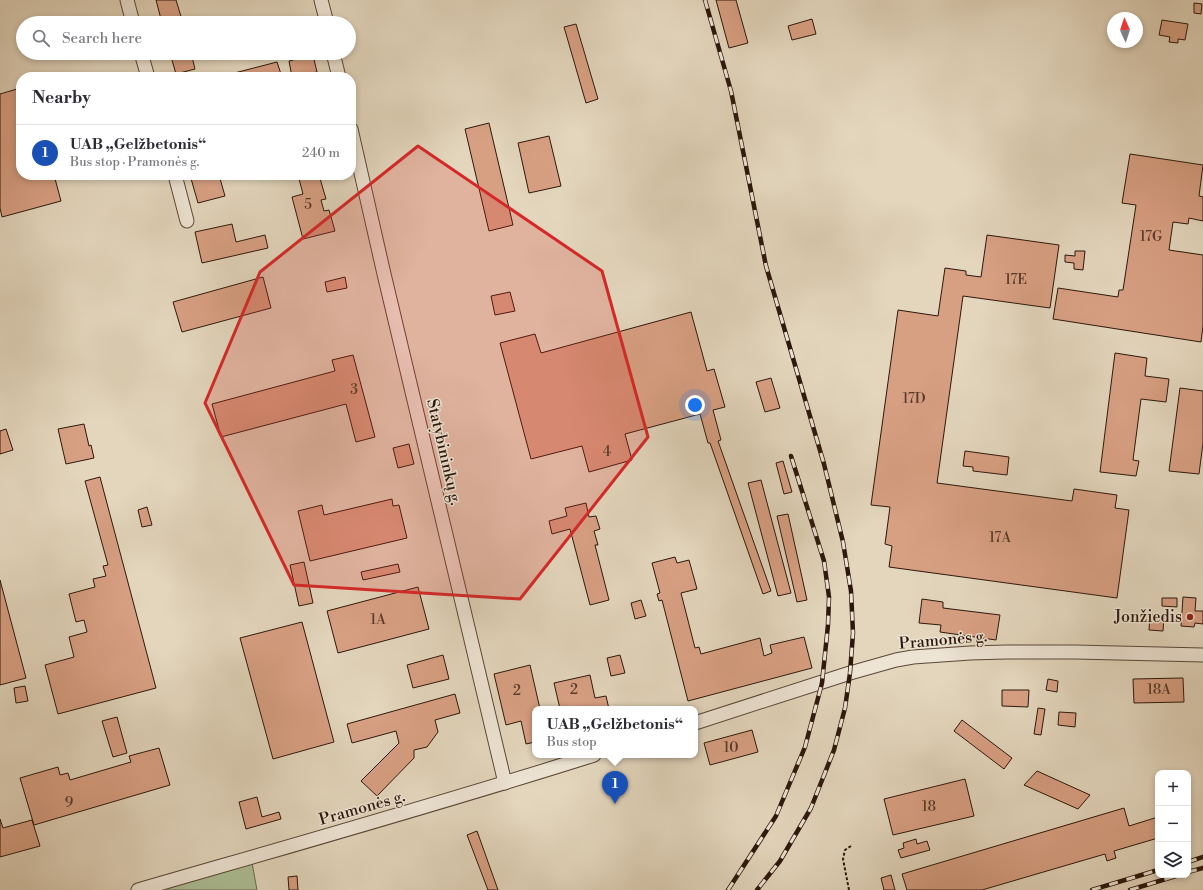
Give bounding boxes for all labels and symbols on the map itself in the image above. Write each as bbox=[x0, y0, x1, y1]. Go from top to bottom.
north arrow bbox=[1107, 12, 1143, 48]
house number: 5 bbox=[304, 196, 312, 214]
house number: 17G bbox=[1140, 228, 1163, 246]
house number: 17E bbox=[1005, 271, 1027, 289]
house number: 3 bbox=[350, 381, 358, 399]
house number: 17D bbox=[902, 390, 926, 408]
your location bbox=[685, 395, 705, 415]
street label: Statybininkų g. bbox=[422, 397, 466, 507]
house number: 4 bbox=[603, 443, 611, 461]
house number: 17A bbox=[989, 529, 1011, 547]
place label: Jonžiedis bbox=[1113, 607, 1182, 627]
house number: 1A bbox=[370, 611, 386, 629]
marker: Jonžiedis bbox=[1185, 612, 1195, 622]
street label: Pramonės g. bbox=[898, 626, 988, 654]
house number: 2 bbox=[570, 681, 578, 699]
house number: 18A bbox=[1147, 681, 1171, 699]
house number: 2 bbox=[513, 682, 521, 700]
house number: 10 bbox=[724, 739, 738, 757]
pin: 1 bbox=[602, 771, 628, 804]
street label: Pramonės g. bbox=[317, 786, 407, 830]
house number: 9 bbox=[65, 794, 73, 812]
house number: 18 bbox=[922, 798, 936, 816]

